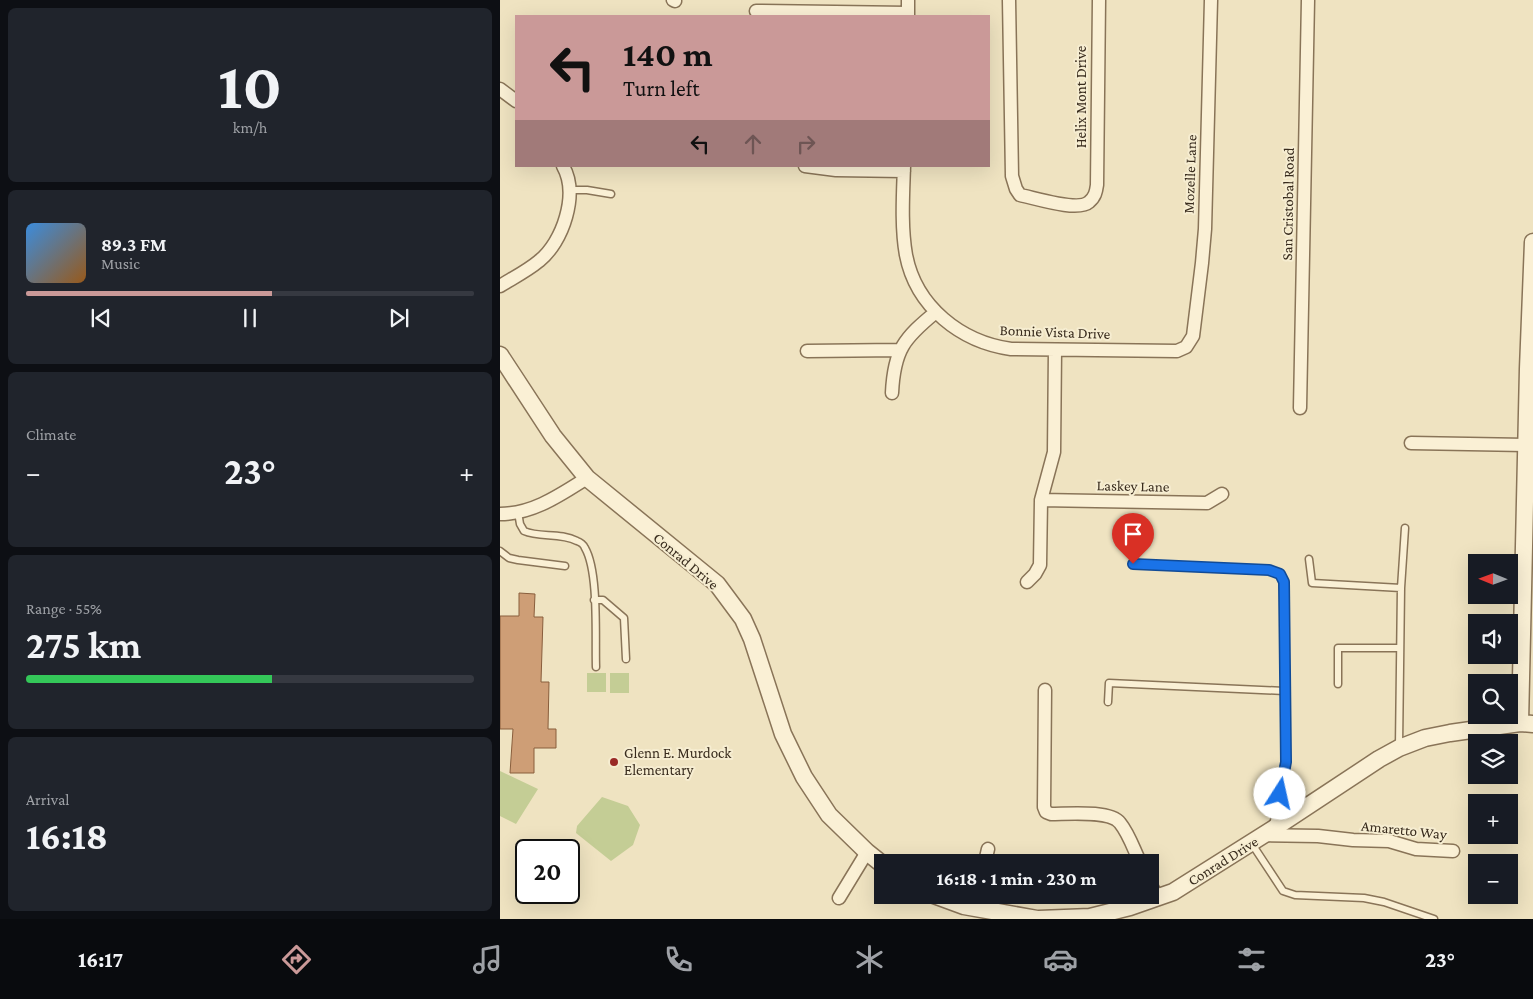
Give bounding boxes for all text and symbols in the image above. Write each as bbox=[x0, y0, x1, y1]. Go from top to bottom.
icon: left bbox=[540, 35, 605, 100]
text: 140 m bbox=[623, 35, 713, 74]
street label: Helix Mont Drive bbox=[1073, 45, 1089, 148]
text: 10 bbox=[218, 50, 282, 122]
text: Turn left bbox=[623, 76, 700, 101]
text: km/h bbox=[233, 119, 267, 136]
icon: left bbox=[686, 130, 714, 158]
icon: ahead bbox=[739, 130, 767, 158]
icon: right bbox=[792, 130, 820, 158]
street label: Mozelle Lane bbox=[1181, 134, 1199, 214]
street label: San Cristobal Road bbox=[1279, 147, 1297, 261]
text: 89.3 FM bbox=[101, 234, 167, 255]
text: Music bbox=[101, 255, 140, 272]
icon: previous bbox=[87, 304, 115, 332]
icon: pause bbox=[236, 304, 264, 332]
icon: next bbox=[385, 304, 413, 332]
street label: Bonnie Vista Drive bbox=[1000, 322, 1111, 342]
text: Climate bbox=[26, 426, 76, 443]
text: 23° bbox=[224, 450, 276, 492]
text: − bbox=[26, 457, 41, 488]
text: + bbox=[459, 457, 474, 488]
street label: Laskey Lane bbox=[1096, 477, 1170, 496]
pin bbox=[1112, 513, 1154, 564]
icon: arrive bbox=[1119, 520, 1147, 548]
street label: Conrad Drive bbox=[650, 529, 722, 593]
north arrow bbox=[1468, 554, 1518, 604]
map controls bbox=[1468, 554, 1518, 904]
text: Range · 55% bbox=[26, 600, 102, 617]
button: sound bbox=[1468, 614, 1518, 664]
text: 275 km bbox=[26, 624, 141, 666]
button: search bbox=[1468, 674, 1518, 724]
button: layers bbox=[1468, 734, 1518, 784]
place label: Glenn E. Murdock Elementary bbox=[624, 745, 732, 779]
marker: Glenn E. Murdock Elementary bbox=[608, 756, 620, 768]
position arrow bbox=[1253, 767, 1305, 819]
text: Arrival bbox=[26, 791, 70, 808]
button: + bbox=[1468, 794, 1518, 844]
text: 16:18 bbox=[26, 815, 108, 857]
street label: Amaretto Way bbox=[1360, 818, 1448, 843]
street label: Conrad Drive bbox=[1185, 833, 1261, 889]
speed limit sign: 20 bbox=[515, 839, 580, 904]
button: − bbox=[1468, 854, 1518, 904]
text: 16:18 · 1 min · 230 m bbox=[936, 868, 1097, 889]
icon: directions bbox=[279, 942, 314, 977]
icon: music bbox=[470, 942, 505, 977]
icon: phone bbox=[661, 942, 696, 977]
icon: climate bbox=[852, 942, 887, 977]
icon: car bbox=[1043, 942, 1078, 977]
icon: filters bbox=[1234, 942, 1269, 977]
text: 16:17 bbox=[78, 947, 123, 972]
text: 23° bbox=[1425, 947, 1455, 972]

